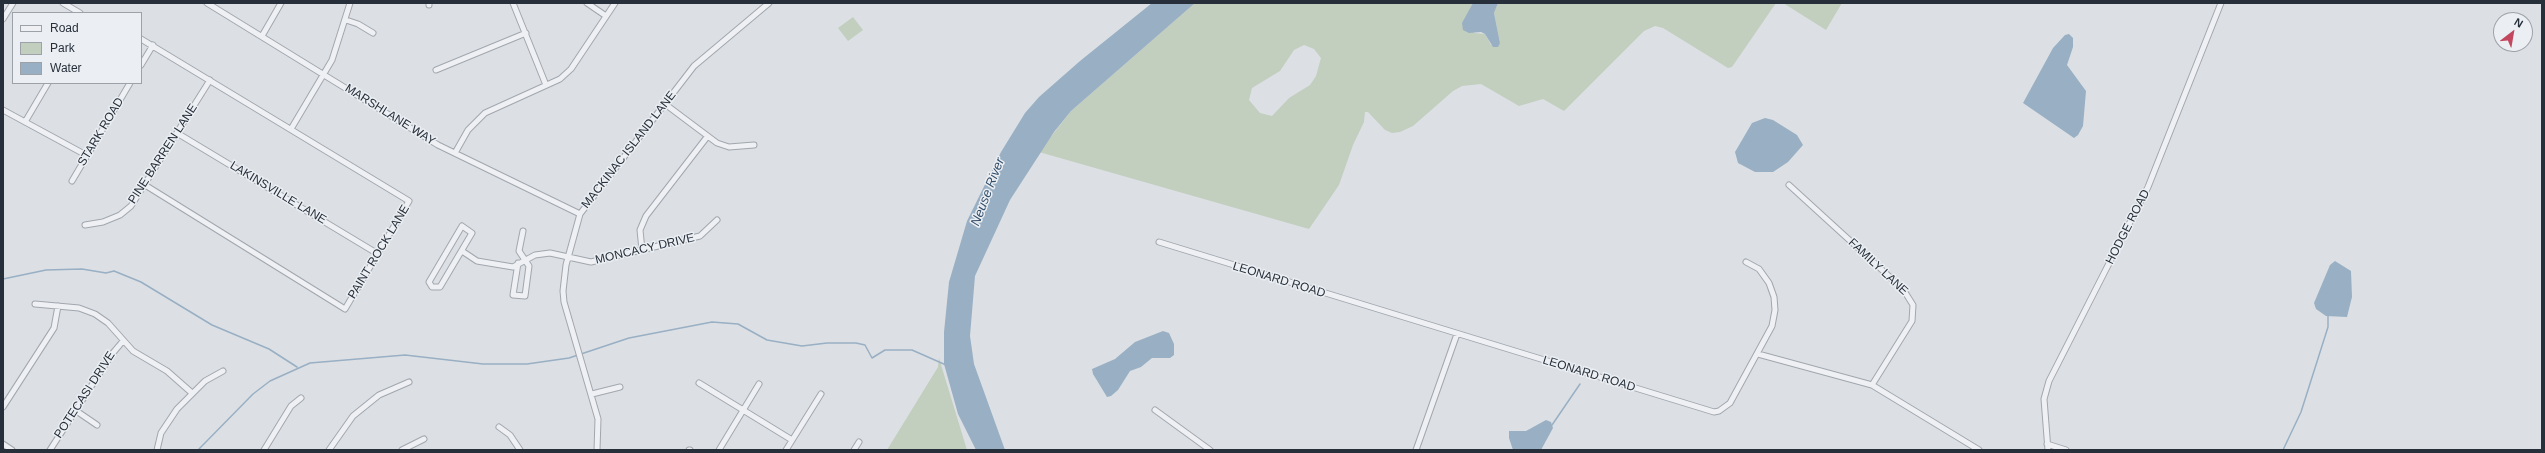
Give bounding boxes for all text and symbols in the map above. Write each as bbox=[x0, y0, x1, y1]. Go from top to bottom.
legend bbox=[12, 12, 142, 84]
north arrow bbox=[2493, 12, 2533, 52]
text: N bbox=[2512, 15, 2525, 30]
text: Road bbox=[50, 21, 79, 35]
text: Park bbox=[50, 41, 75, 55]
text: Water bbox=[50, 61, 82, 75]
street label: MARSHLANE WAY bbox=[342, 81, 438, 149]
street label: MACKINAC ISLAND LANE bbox=[579, 89, 679, 211]
street label: STARK ROAD bbox=[75, 95, 127, 169]
street label: PINE BARREN LANE bbox=[125, 101, 201, 207]
water label: Neuse River bbox=[968, 156, 1008, 228]
street label: LAKINSVILLE LANE bbox=[227, 158, 329, 228]
street label: HODGE ROAD bbox=[2103, 187, 2153, 267]
street label: PAINT ROCK LANE bbox=[345, 202, 413, 302]
street label: MONCACY DRIVE bbox=[594, 231, 696, 267]
street label: FAMILY LANE bbox=[1845, 236, 1911, 298]
street label: LEONARD ROAD bbox=[1231, 259, 1327, 301]
street label: POTECASI DRIVE bbox=[52, 349, 118, 441]
street label: LEONARD ROAD bbox=[1541, 353, 1637, 395]

